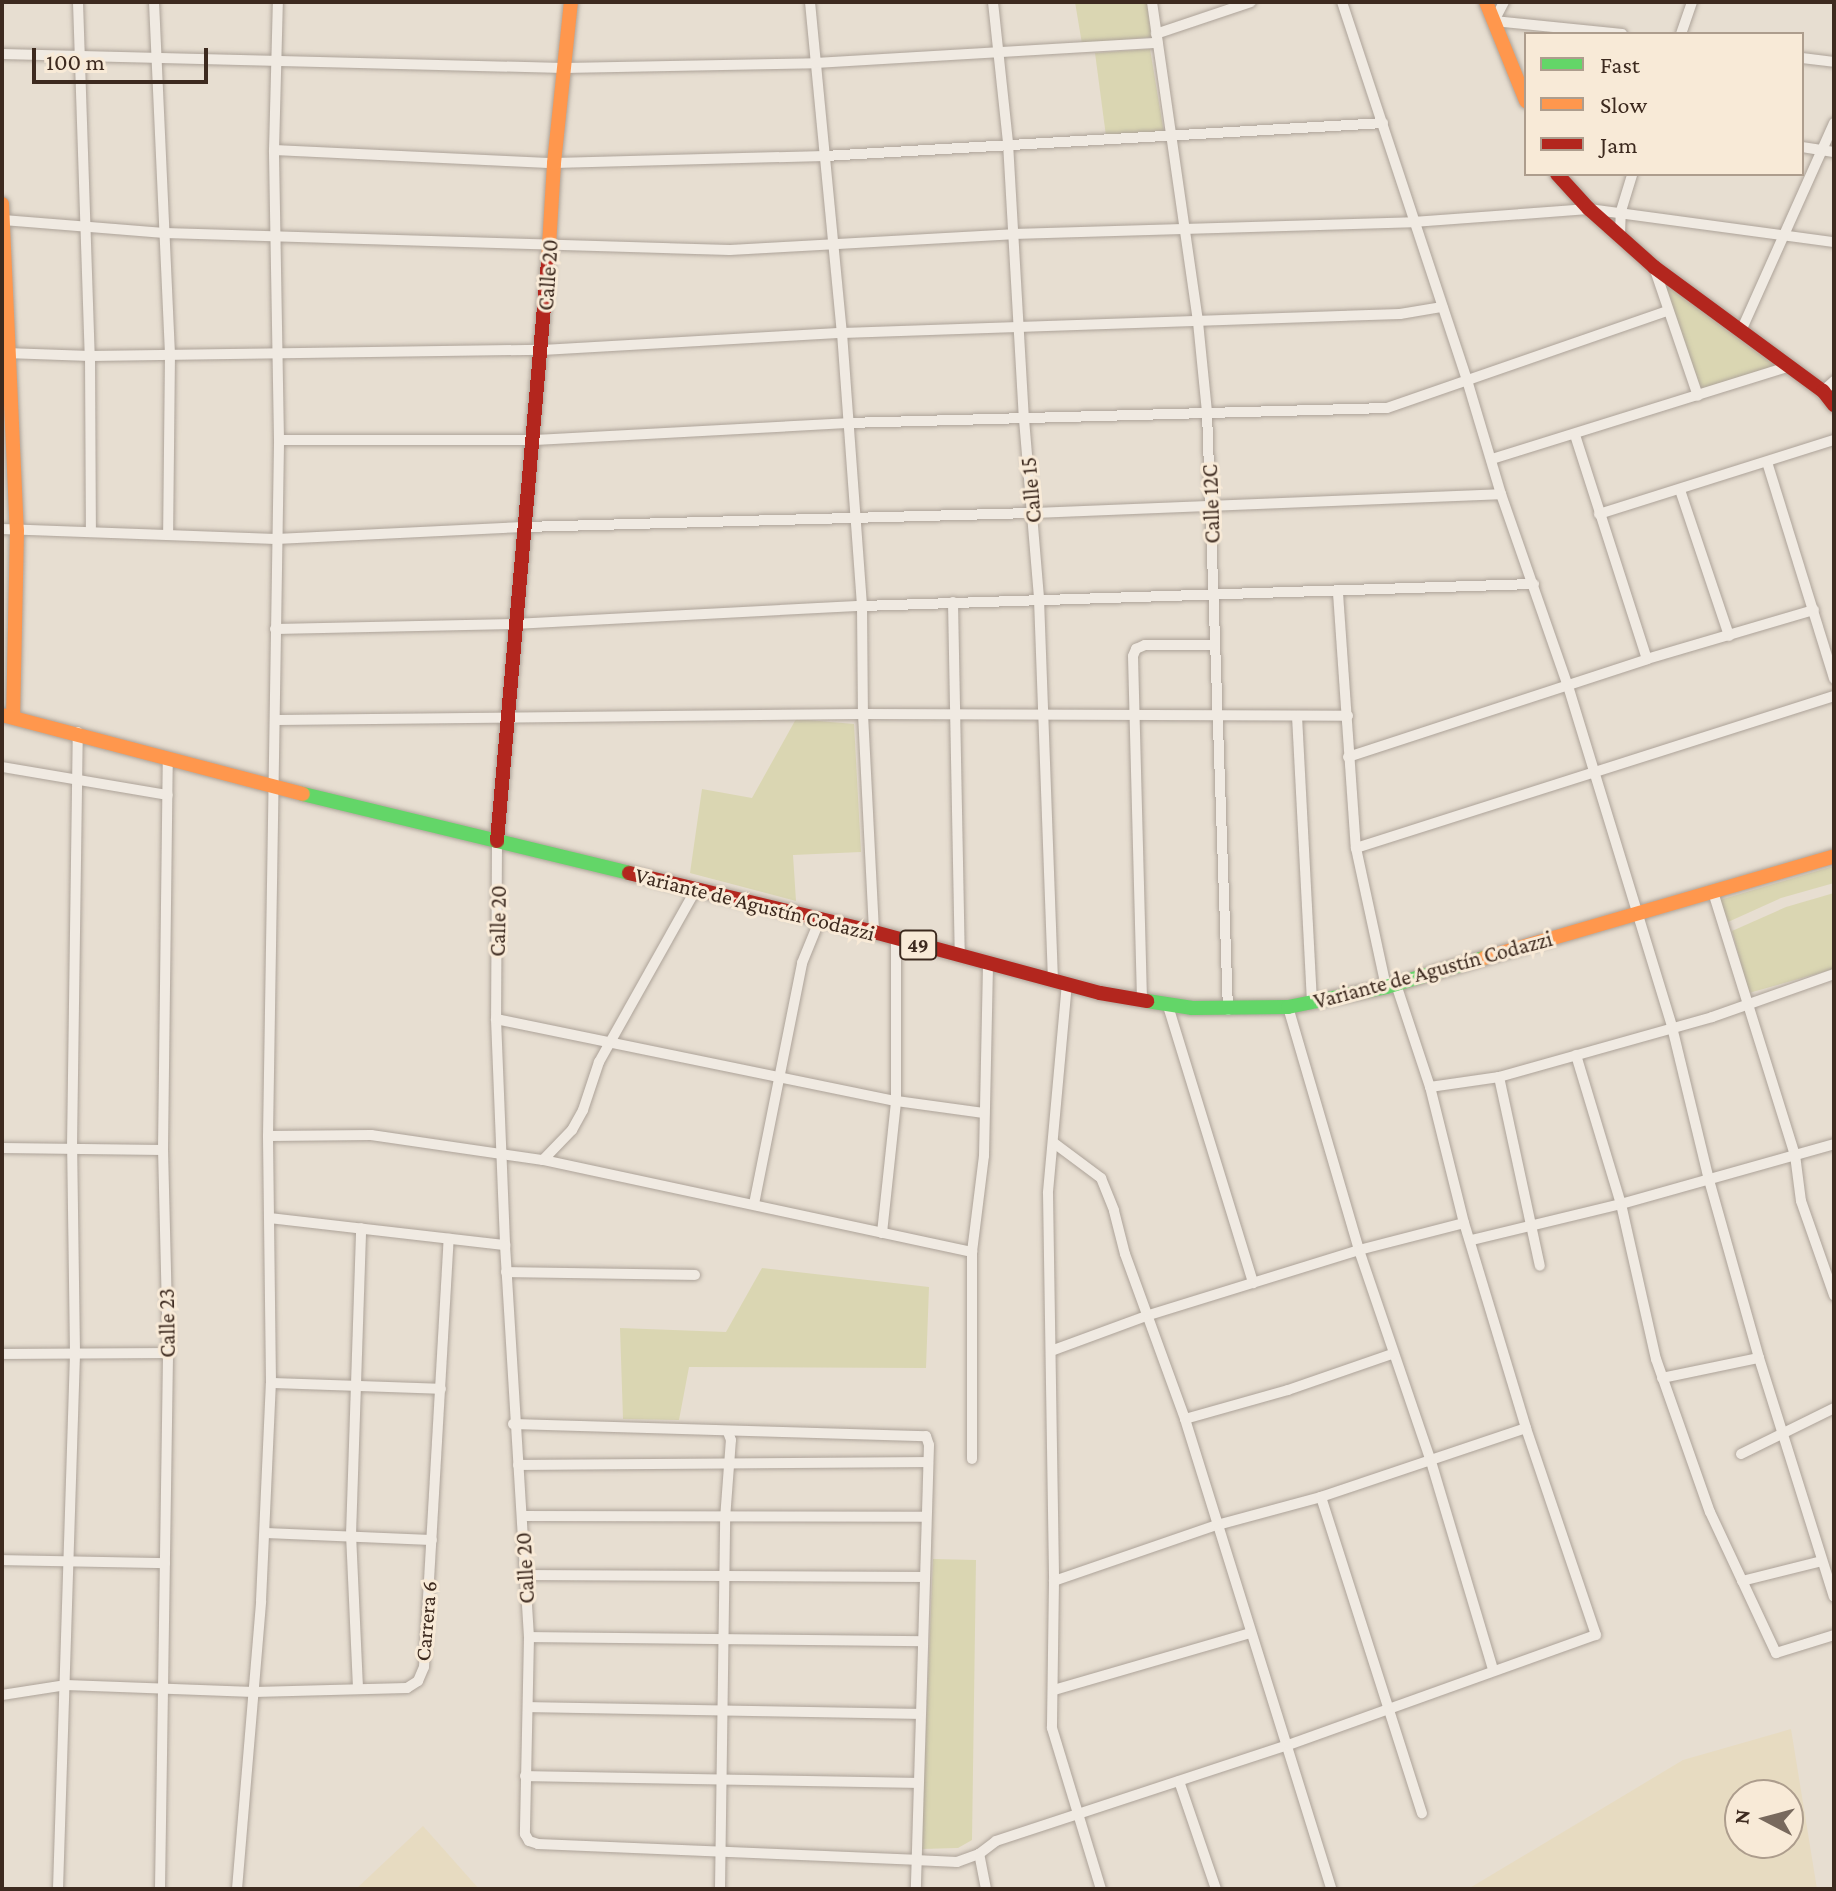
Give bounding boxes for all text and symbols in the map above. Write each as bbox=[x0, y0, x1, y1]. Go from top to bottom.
scale bar bbox=[36, 32, 212, 82]
legend bbox=[1524, 32, 1804, 176]
text: 100 m bbox=[46, 48, 105, 75]
text: Fast bbox=[1600, 51, 1640, 78]
text: Slow bbox=[1600, 91, 1647, 118]
text: Jam bbox=[1600, 131, 1638, 158]
street label: Calle 20 bbox=[532, 239, 564, 311]
street label: Calle 15 bbox=[1015, 456, 1047, 524]
street label: Calle 12C bbox=[1196, 464, 1226, 544]
street label: Variante de Agustín Codazzi bbox=[633, 861, 877, 947]
street label: Calle 20 bbox=[484, 885, 512, 957]
street label: Variante de Agustín Codazzi bbox=[1311, 925, 1555, 1015]
road number: 49 bbox=[898, 929, 938, 961]
street label: Calle 23 bbox=[153, 1288, 181, 1358]
street label: Calle 20 bbox=[510, 1532, 540, 1604]
street label: Carrera 6 bbox=[409, 1580, 443, 1662]
north arrow bbox=[1724, 1779, 1804, 1859]
text: N bbox=[1728, 1808, 1755, 1825]

